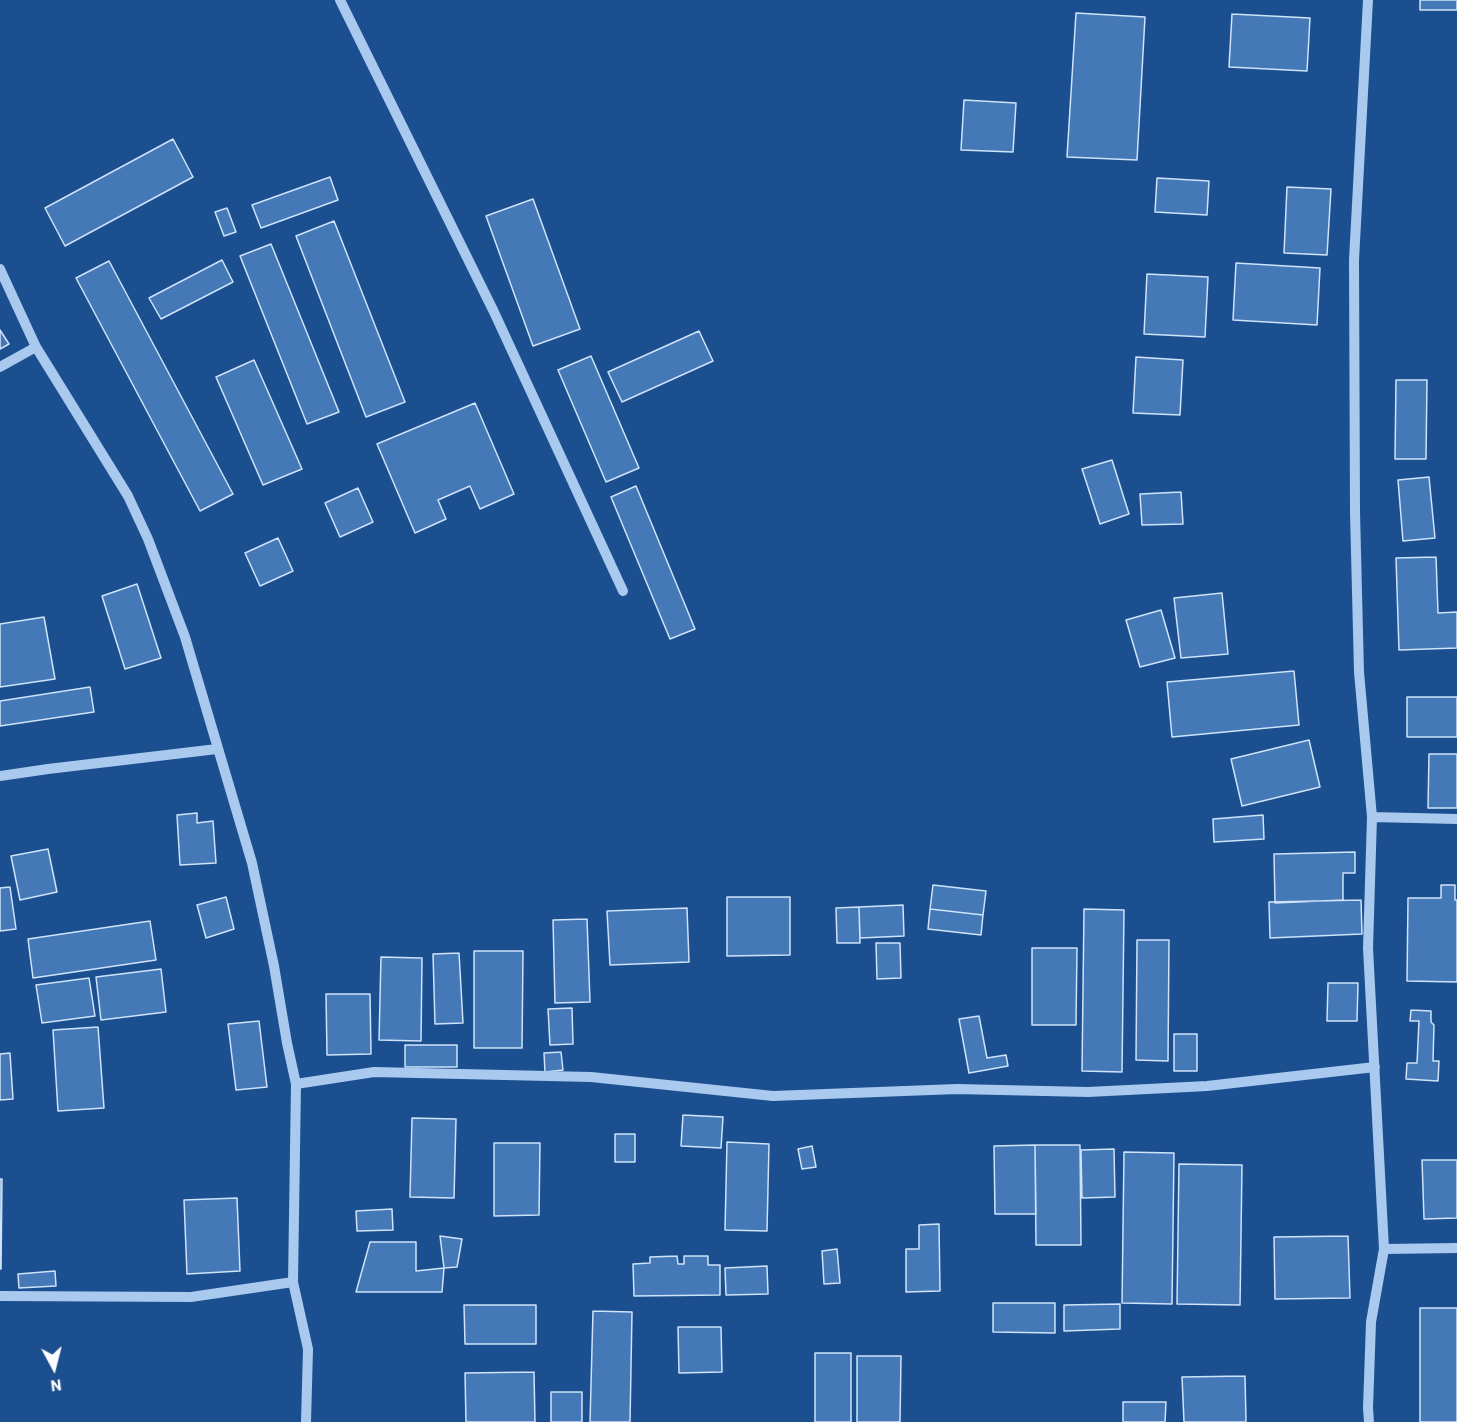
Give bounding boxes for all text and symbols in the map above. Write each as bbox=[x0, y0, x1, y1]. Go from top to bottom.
north arrow bbox=[24, 1338, 84, 1398]
text: N bbox=[50, 1376, 63, 1396]

